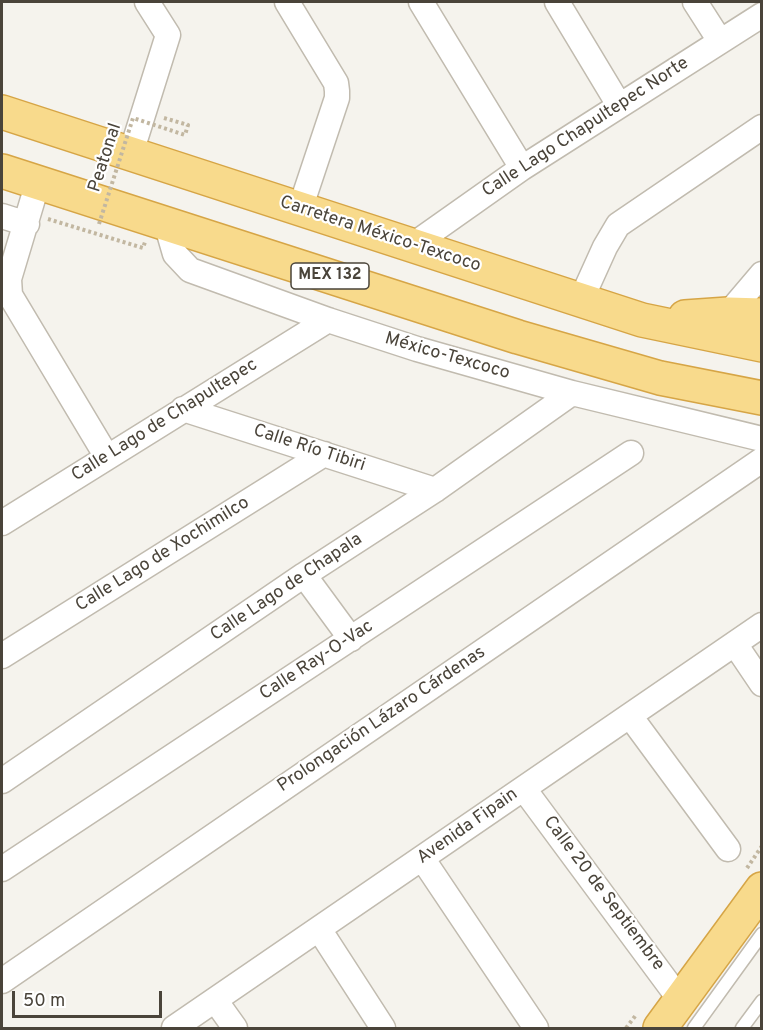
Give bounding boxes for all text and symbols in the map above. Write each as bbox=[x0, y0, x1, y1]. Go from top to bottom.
street label: Calle Lago Chapultepec Norte bbox=[479, 53, 693, 203]
street label: Peatonal bbox=[85, 121, 127, 195]
street label: Carretera México-Texcoco bbox=[277, 192, 483, 278]
road number: MEX 132 bbox=[291, 263, 369, 289]
street label: México-Texcoco bbox=[382, 329, 512, 385]
street label: Calle Lago de Chapultepec bbox=[68, 355, 262, 487]
street label: Calle Río Tibiri bbox=[250, 421, 368, 477]
street label: Calle Lago de Xochimilco bbox=[72, 493, 254, 617]
street label: Calle Lago de Chapala bbox=[207, 529, 367, 647]
street label: Calle Ray-O-Vac bbox=[256, 616, 378, 706]
street label: Prolongación Lázaro Cárdenas bbox=[274, 642, 490, 798]
street label: Avenida Fipain bbox=[413, 784, 523, 870]
street label: Calle 20 de Septiembre bbox=[538, 812, 668, 976]
scale bar bbox=[15, 979, 165, 1017]
text: 50 m bbox=[23, 990, 65, 1013]

